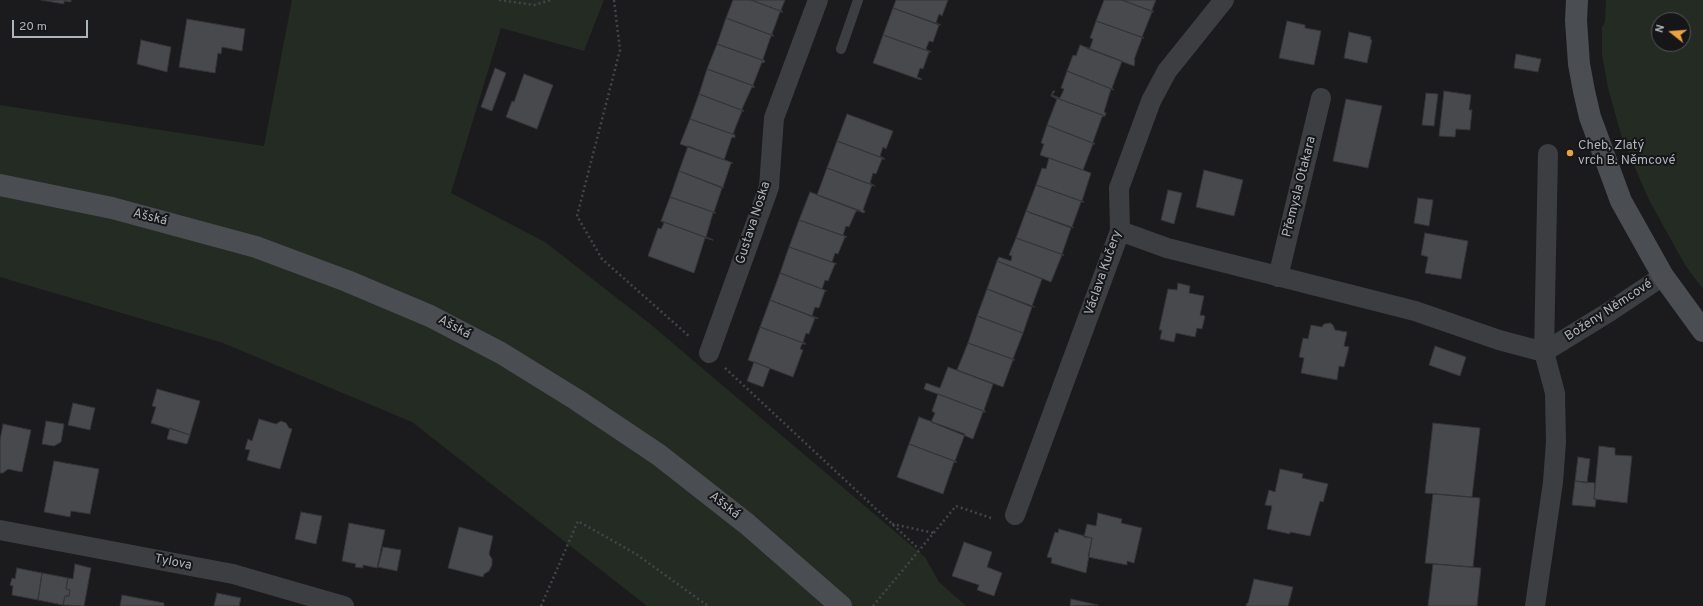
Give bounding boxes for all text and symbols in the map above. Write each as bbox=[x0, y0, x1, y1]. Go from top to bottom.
scale bar bbox=[14, 12, 90, 38]
north arrow bbox=[1651, 12, 1691, 52]
text: 20 m bbox=[19, 19, 47, 35]
text: N bbox=[1653, 23, 1668, 35]
street label: Přemysla Otakara bbox=[1280, 135, 1320, 239]
place label: Cheb, Zlatý vrch B. Němcové bbox=[1578, 138, 1676, 169]
marker: Cheb, Zlatý vrch B. Němcové bbox=[1565, 148, 1575, 158]
street label: Gustava Noska bbox=[733, 180, 775, 266]
street label: Ašská bbox=[131, 206, 169, 230]
street label: Václava Kučery bbox=[1082, 228, 1126, 318]
street label: Boženy Němcové bbox=[1562, 277, 1656, 345]
street label: Ašská bbox=[435, 313, 473, 343]
street label: Ašská bbox=[706, 489, 742, 523]
street label: Tylova bbox=[153, 552, 193, 574]

